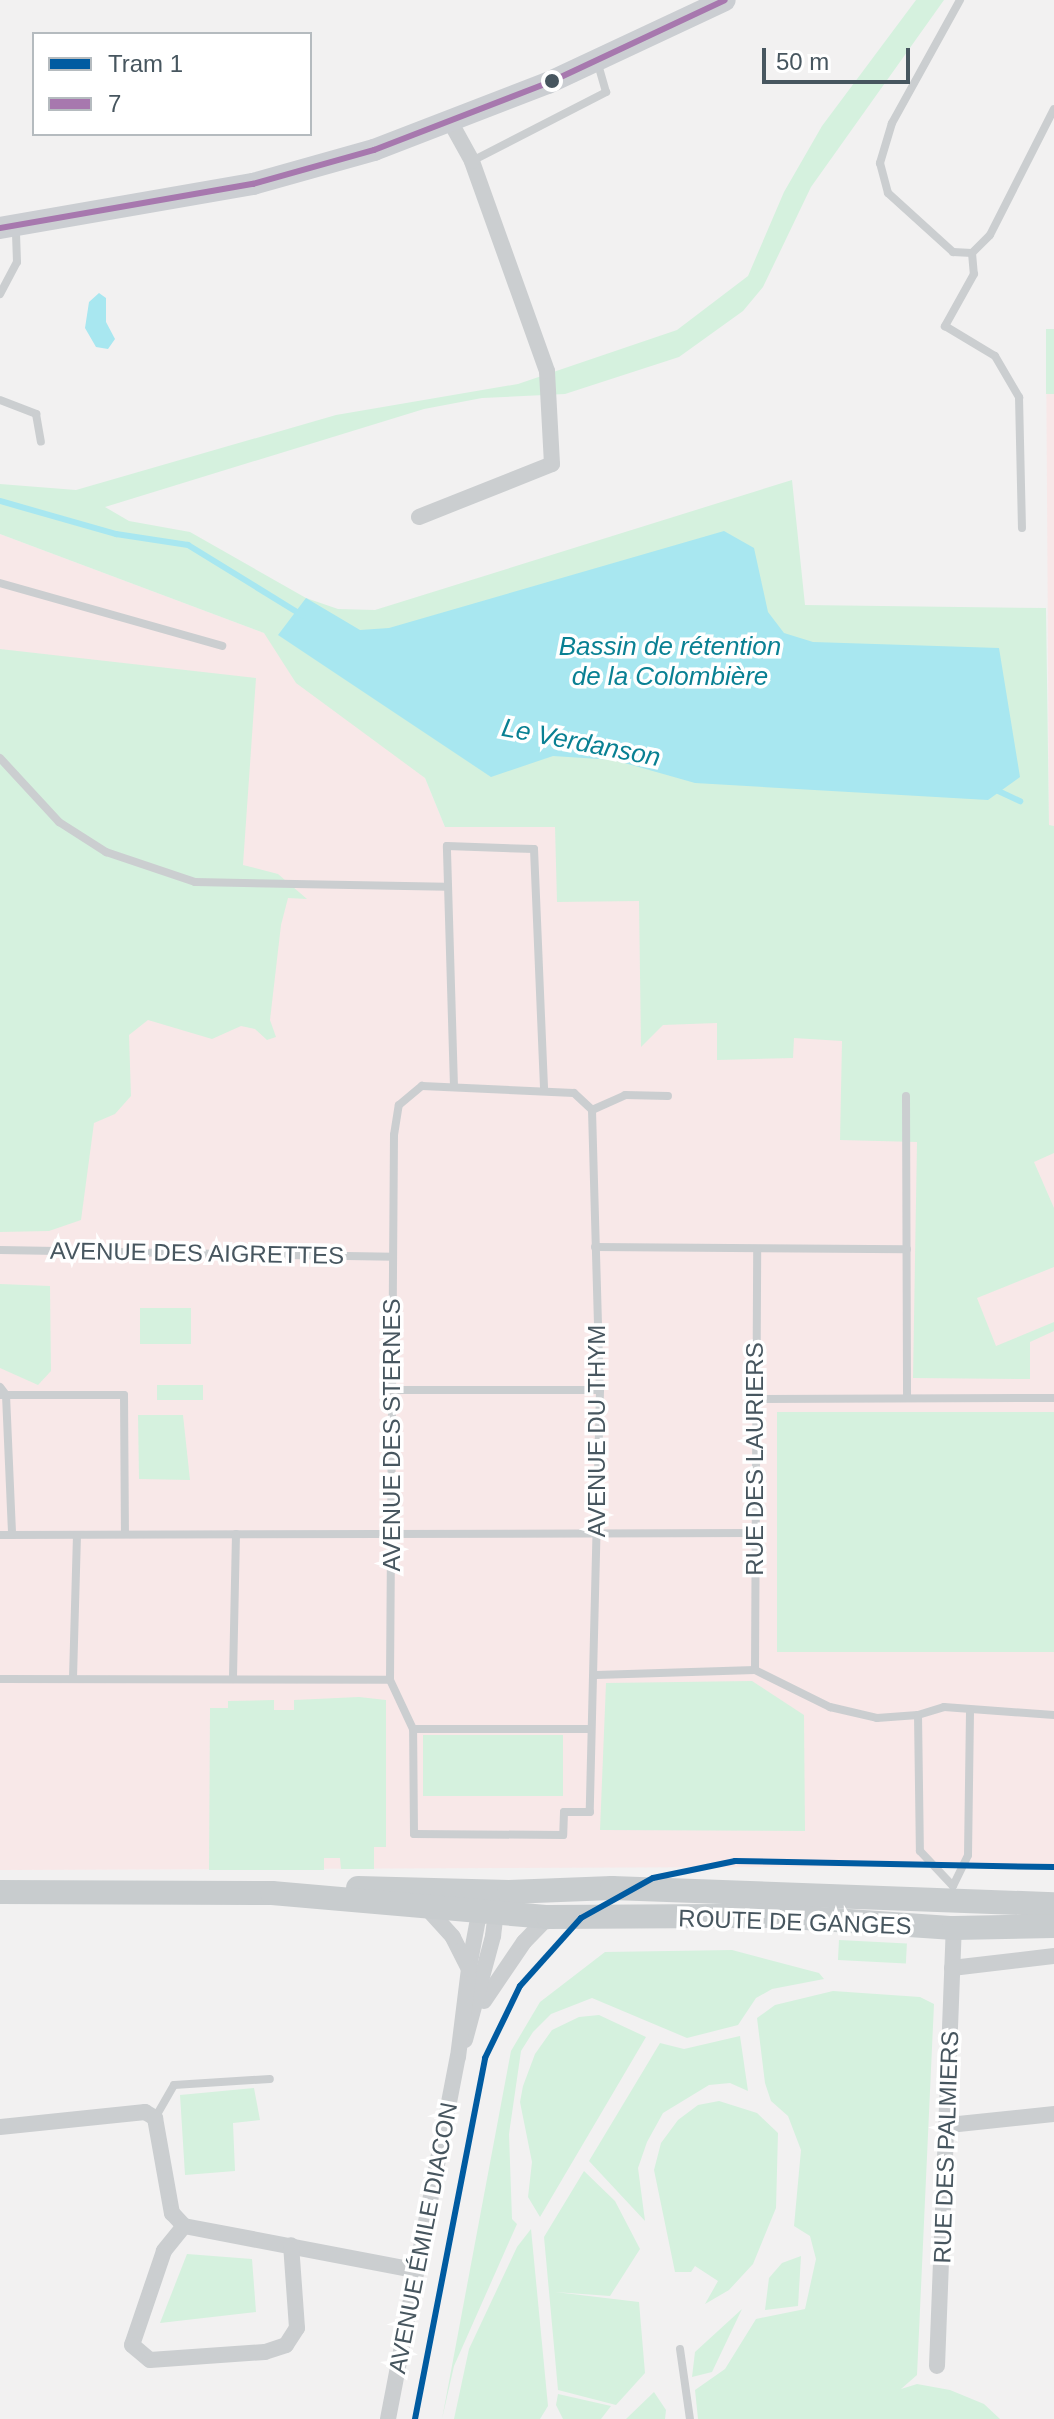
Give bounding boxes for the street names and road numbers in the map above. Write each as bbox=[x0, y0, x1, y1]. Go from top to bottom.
street label: AVENUE DES AIGRETTES bbox=[49, 1236, 345, 1270]
street label: AVENUE DES STERNES bbox=[378, 1299, 406, 1571]
street label: AVENUE DU THYM bbox=[583, 1325, 611, 1537]
street label: RUE DES LAURIERS bbox=[741, 1342, 769, 1576]
street label: ROUTE DE GANGES bbox=[678, 1904, 912, 1940]
street label: RUE DES PALMIERS bbox=[928, 2030, 964, 2264]
street label: AVENUE ÉMILE DIACON bbox=[383, 2100, 463, 2376]

